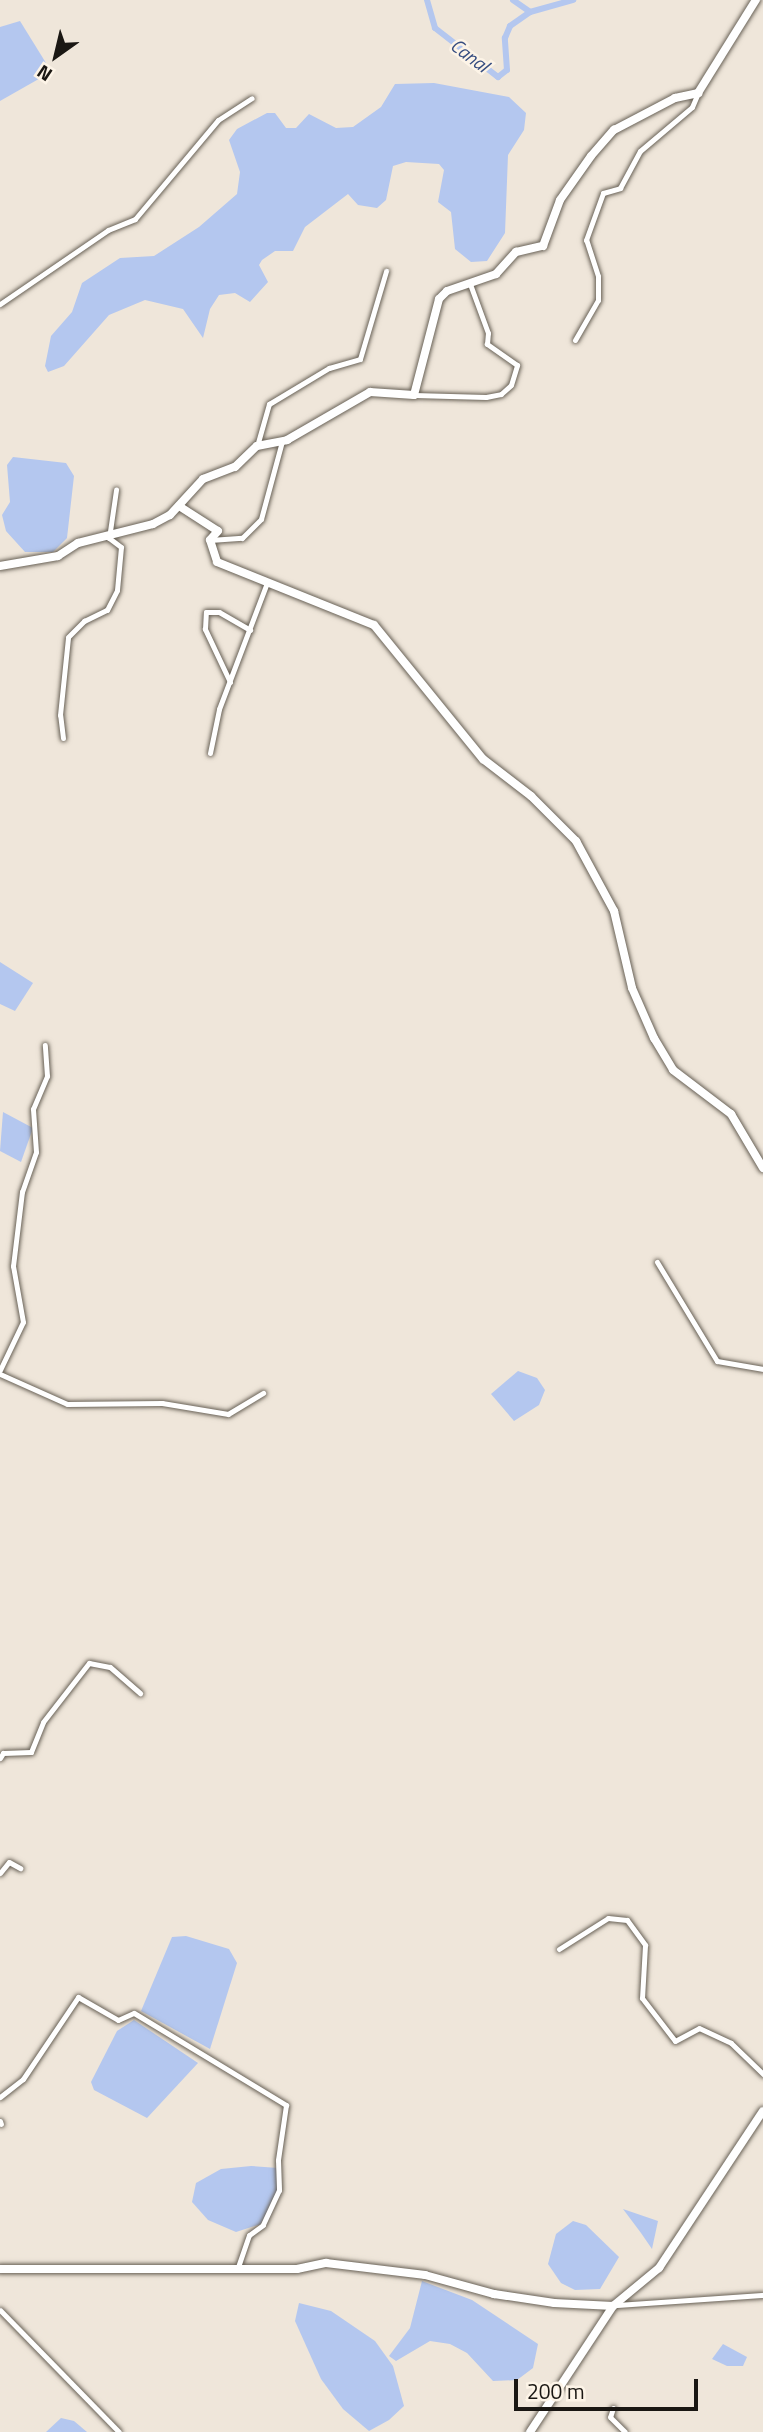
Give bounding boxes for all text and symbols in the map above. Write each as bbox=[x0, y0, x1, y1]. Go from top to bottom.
north arrow bbox=[21, 21, 91, 91]
water label: Canal bbox=[446, 33, 494, 77]
text: N bbox=[30, 58, 58, 90]
scale bar bbox=[518, 2366, 702, 2410]
text: 200 m bbox=[527, 2375, 584, 2407]

